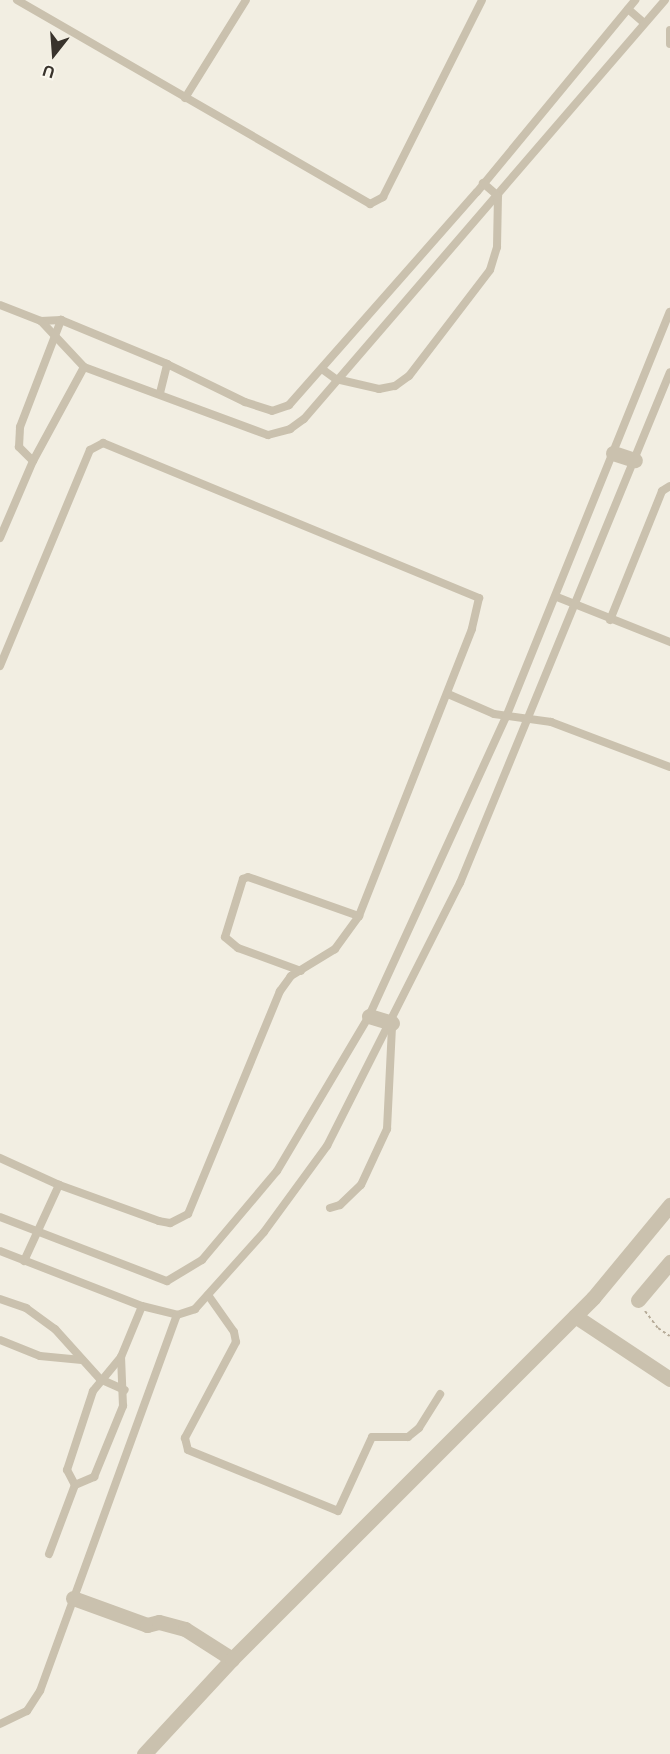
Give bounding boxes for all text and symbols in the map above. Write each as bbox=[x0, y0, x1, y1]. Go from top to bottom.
north arrow bbox=[24, 24, 84, 84]
text: U bbox=[41, 62, 57, 82]

